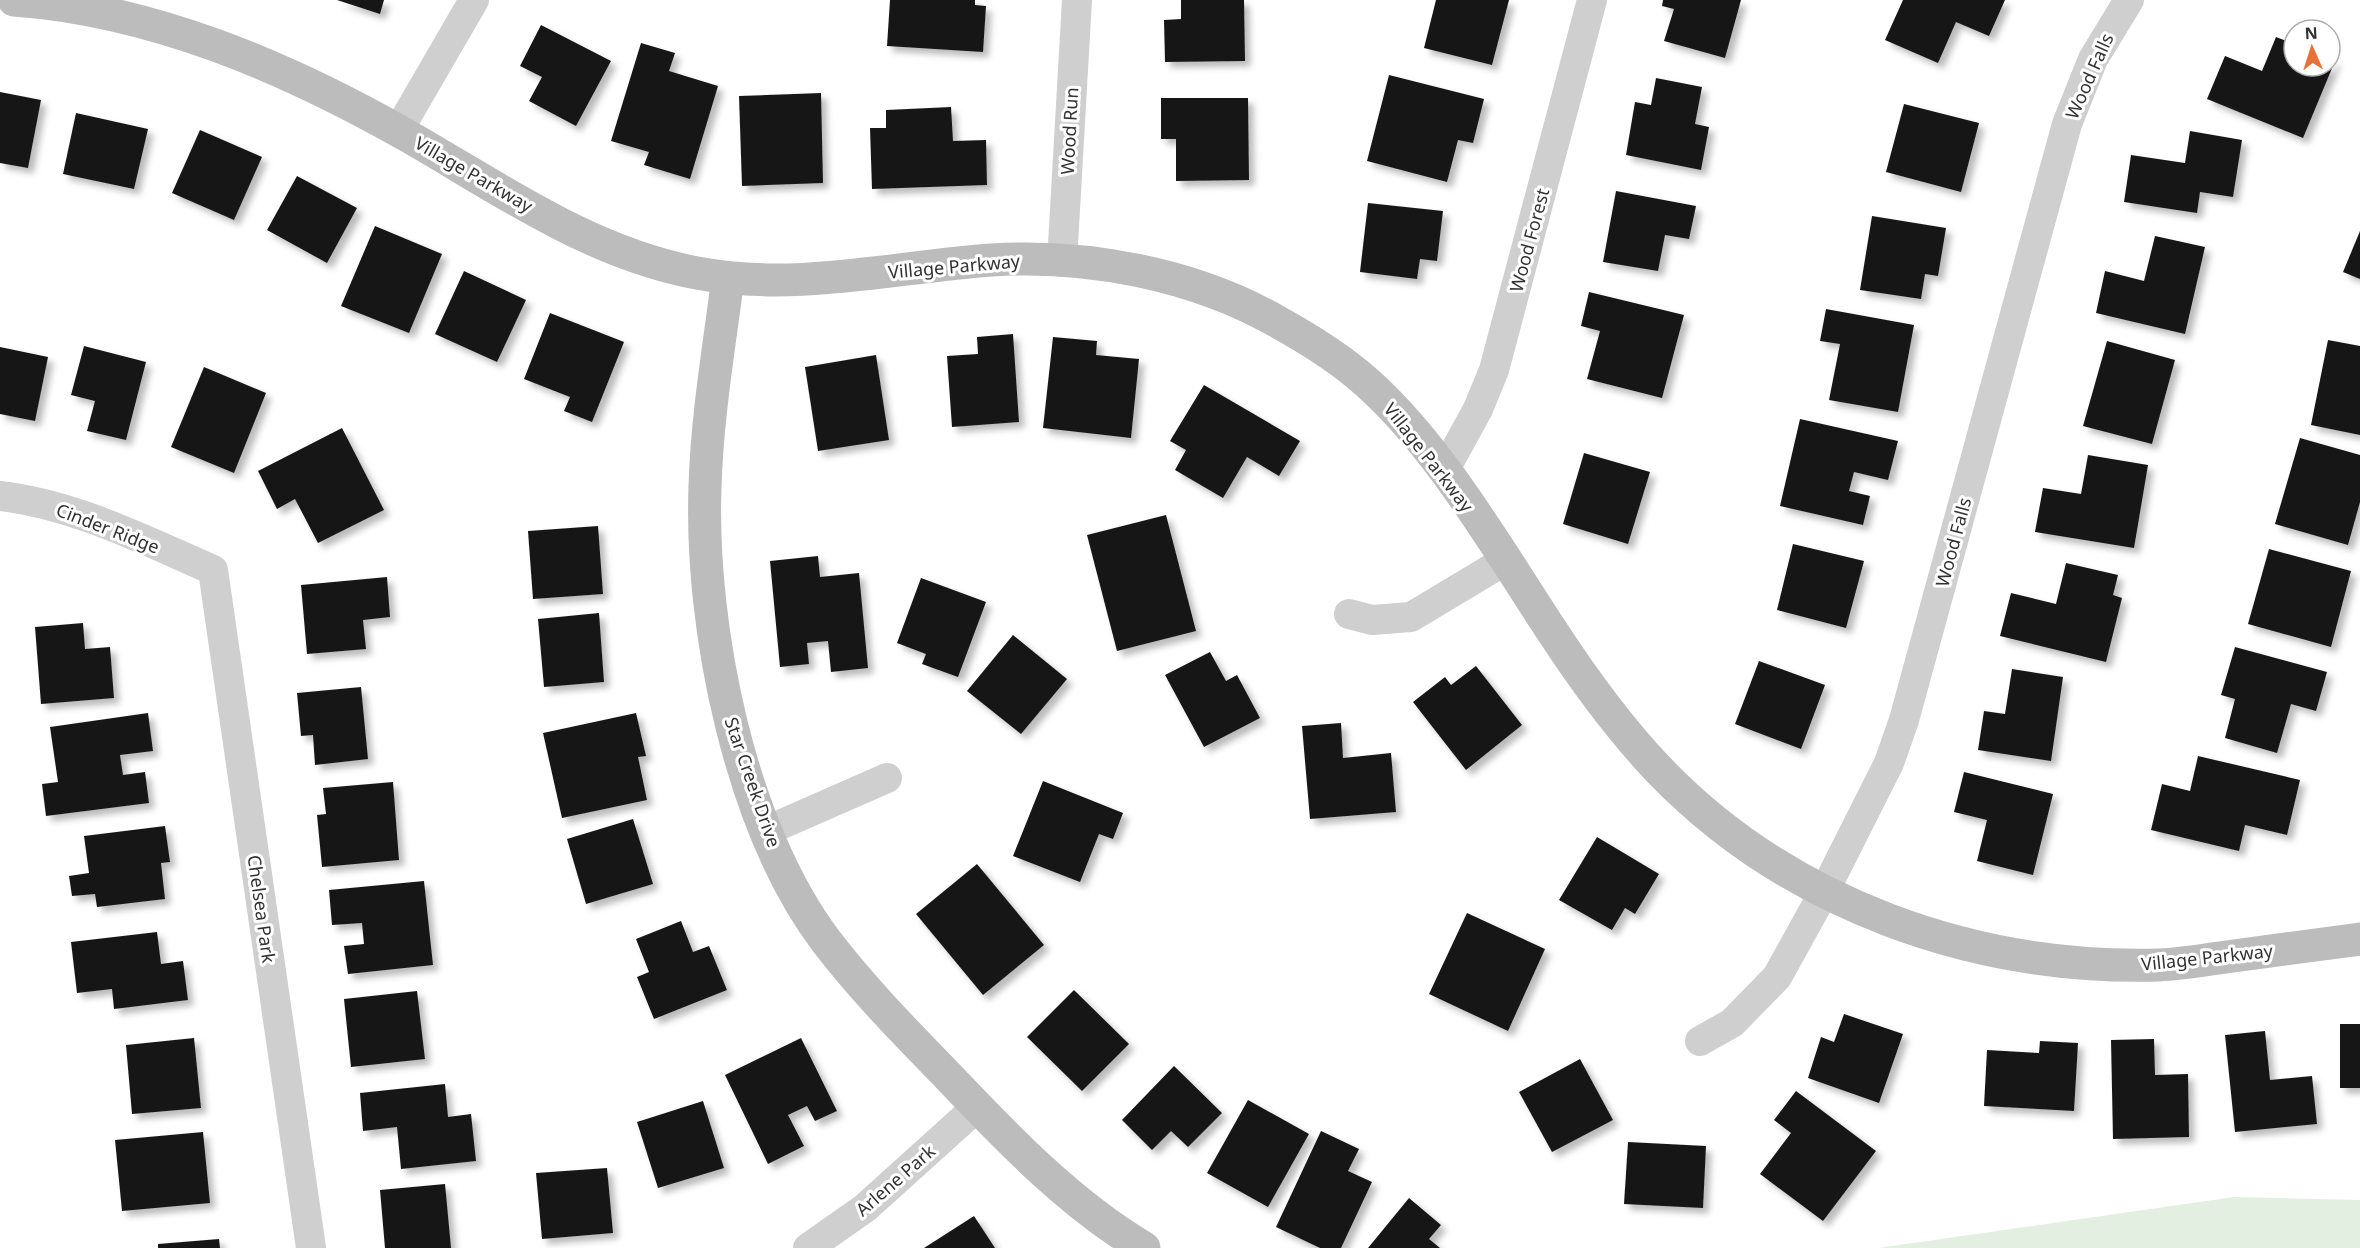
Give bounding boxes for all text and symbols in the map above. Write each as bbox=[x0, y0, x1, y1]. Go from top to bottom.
north arrow bbox=[2282, 18, 2342, 78]
text: N bbox=[2304, 22, 2318, 44]
street label: Wood Falls bbox=[2059, 29, 2119, 123]
street label: Wood Run bbox=[1055, 87, 1083, 175]
street label: Village Parkway bbox=[411, 131, 538, 218]
street label: Wood Forest bbox=[1504, 185, 1554, 295]
street label: Village Parkway bbox=[887, 248, 1022, 284]
street label: Village Parkway bbox=[1379, 398, 1480, 517]
street label: Wood Falls bbox=[1930, 495, 1976, 589]
street label: Cinder Ridge bbox=[53, 497, 163, 559]
street label: Star Creek Drive bbox=[719, 714, 787, 850]
street label: Chelsea Park bbox=[243, 853, 282, 965]
street label: Village Parkway bbox=[2140, 938, 2275, 976]
street label: Arlene Park bbox=[850, 1139, 940, 1221]

